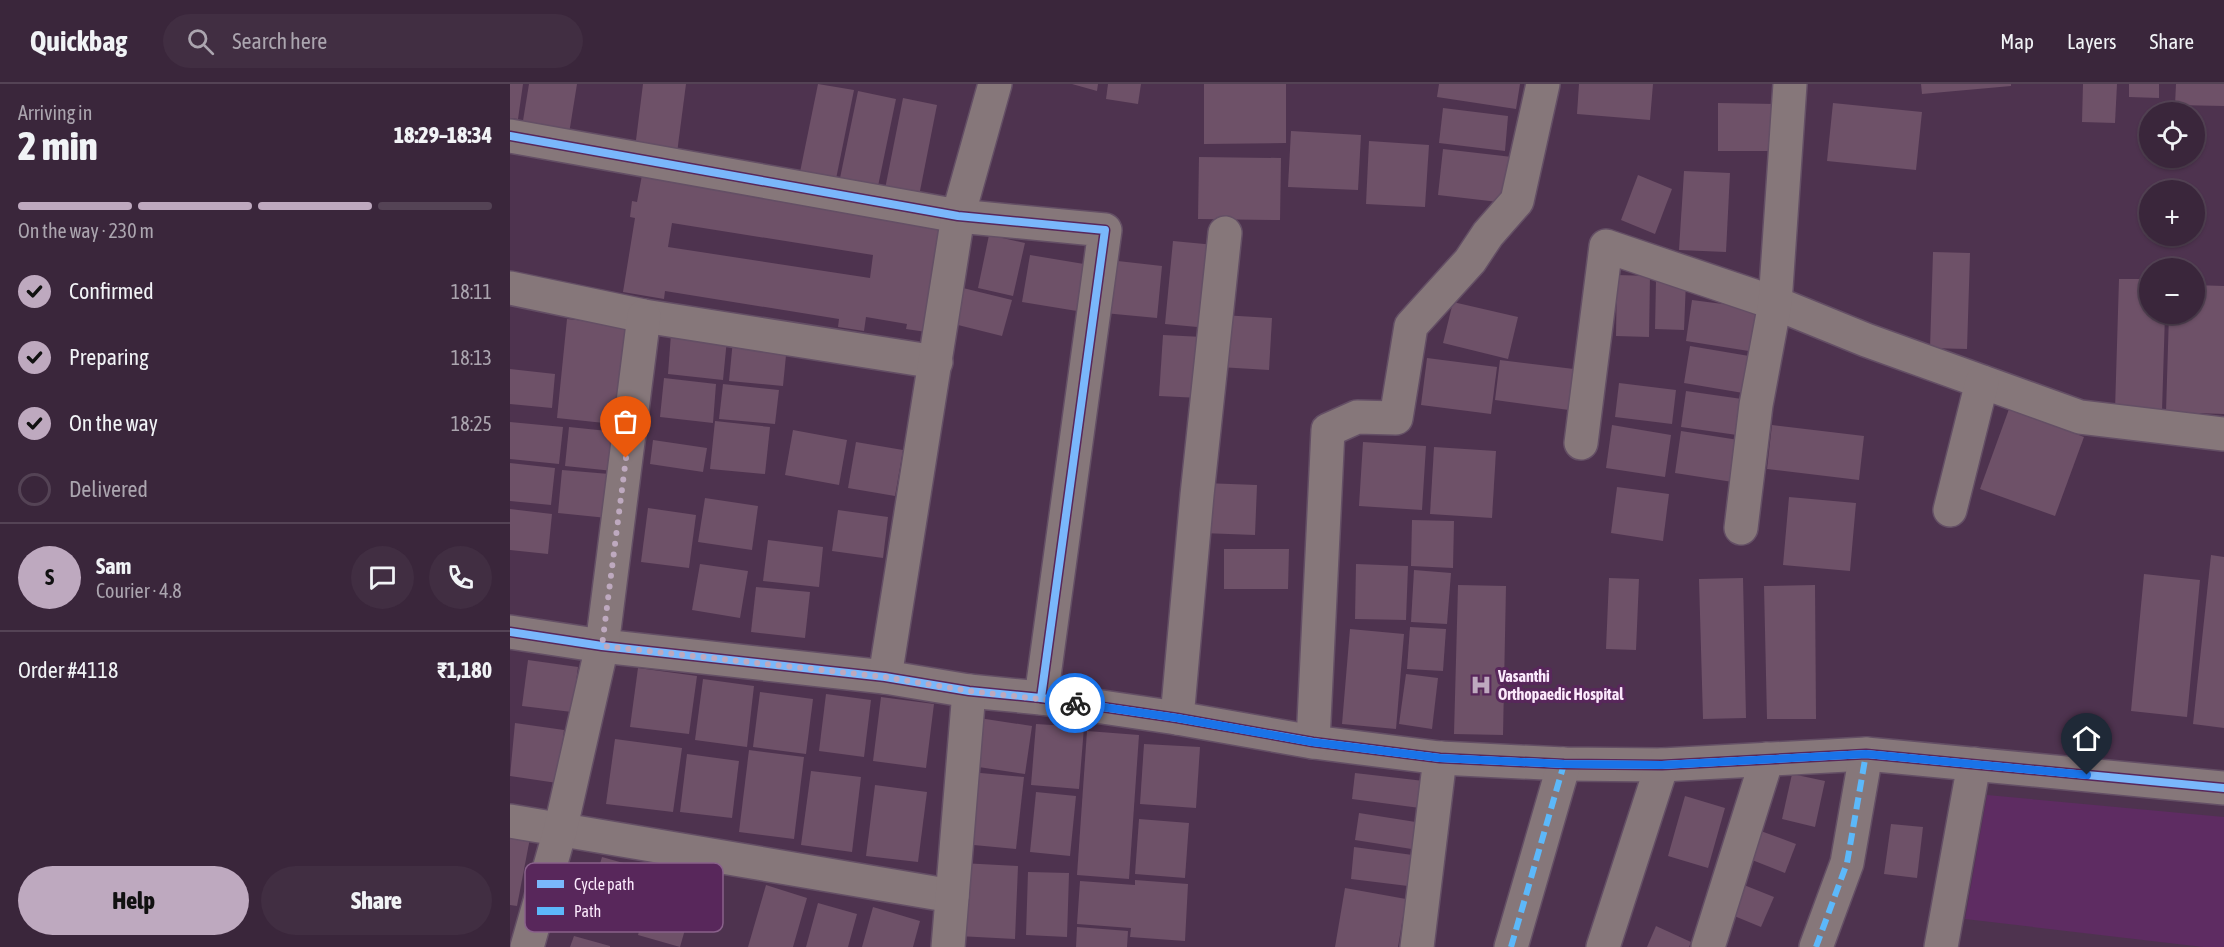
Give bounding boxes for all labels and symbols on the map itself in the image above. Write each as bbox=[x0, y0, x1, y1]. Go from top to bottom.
pin bbox=[600, 396, 651, 458]
place label: Vasanthi Orthopaedic Hospital bbox=[1497, 667, 1624, 703]
courier bbox=[1045, 673, 1105, 733]
hospital icon: Vasanthi Orthopaedic Hospital bbox=[1469, 673, 1493, 697]
pin bbox=[2061, 713, 2112, 775]
legend bbox=[525, 863, 723, 932]
text: Cycle path bbox=[574, 875, 634, 894]
text: Path bbox=[574, 902, 601, 920]

